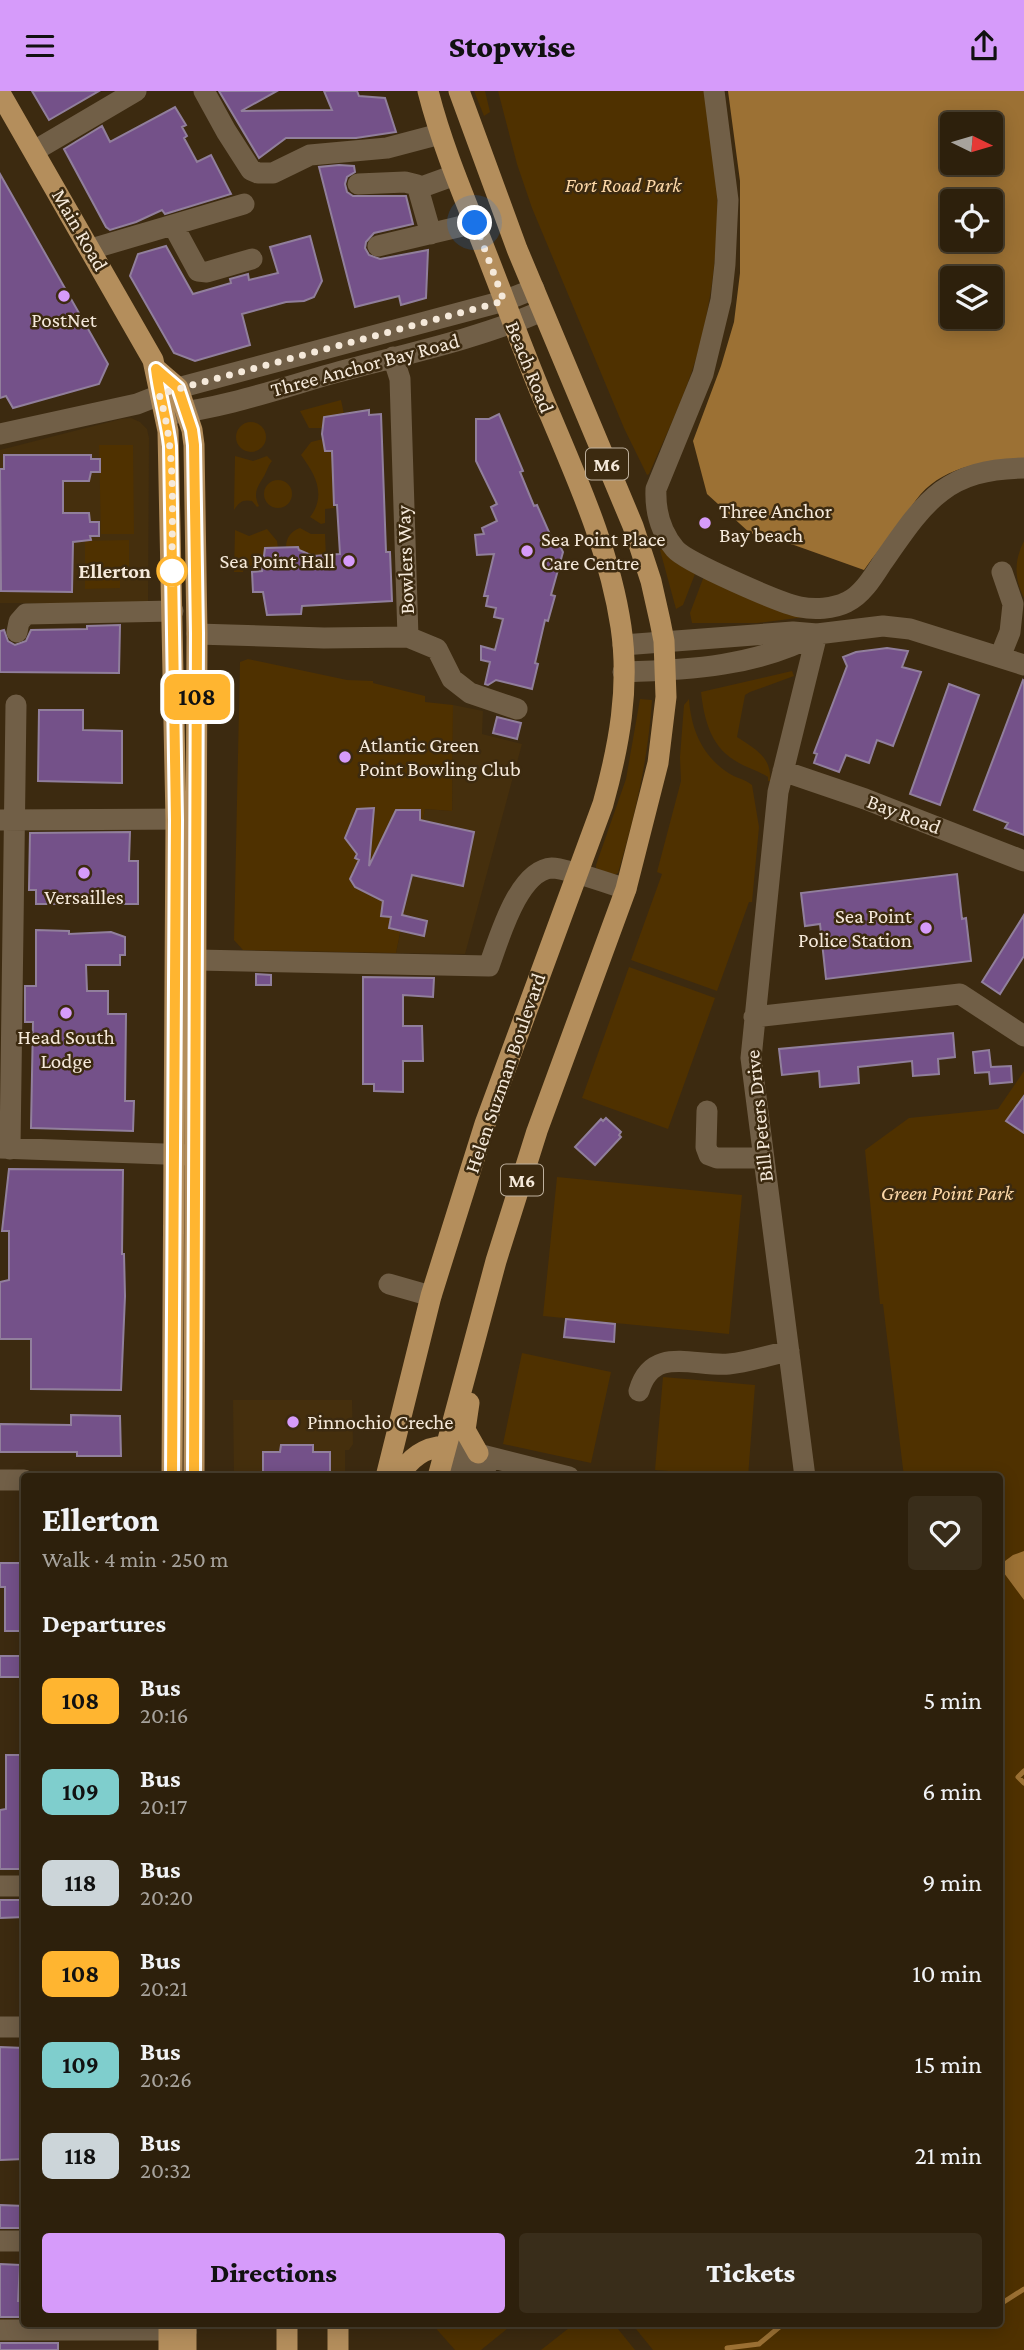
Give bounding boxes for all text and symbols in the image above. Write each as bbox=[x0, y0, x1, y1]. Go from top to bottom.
icon: menu bbox=[21, 27, 59, 65]
icon: share bbox=[965, 27, 1003, 65]
text: Stopwise bbox=[448, 28, 576, 64]
north arrow bbox=[940, 112, 1003, 175]
map controls bbox=[940, 112, 1003, 329]
park label: Fort Road Park bbox=[565, 173, 682, 197]
street label: Main Road bbox=[47, 185, 113, 275]
button: locate bbox=[940, 189, 1003, 252]
your location bbox=[457, 205, 492, 240]
button: layers bbox=[940, 266, 1003, 329]
marker: PostNet bbox=[56, 288, 72, 304]
place label: PostNet bbox=[31, 308, 98, 332]
street label: Beach Road bbox=[501, 318, 559, 416]
street label: Three Anchor Bay Road bbox=[268, 328, 462, 402]
road number: M6 bbox=[586, 449, 628, 479]
place label: Three Anchor Bay beach bbox=[719, 499, 833, 547]
street label: Bowlers Way bbox=[391, 505, 419, 615]
marker: Three Anchor Bay beach bbox=[697, 515, 713, 531]
place label: Sea Point Place Care Centre bbox=[541, 527, 666, 575]
marker: Sea Point Place Care Centre bbox=[519, 543, 535, 559]
place label: Sea Point Hall bbox=[220, 549, 335, 573]
marker: Sea Point Hall bbox=[341, 553, 357, 569]
marker: Ellerton bbox=[157, 556, 187, 586]
place label: Ellerton bbox=[78, 559, 151, 583]
line badge: 108 bbox=[157, 674, 237, 720]
text: 108 bbox=[178, 683, 216, 710]
place label: Atlantic Green Point Bowling Club bbox=[359, 733, 521, 781]
marker: Atlantic Green Point Bowling Club bbox=[337, 749, 353, 765]
street label: Bay Road bbox=[864, 789, 944, 839]
marker: Versailles bbox=[76, 865, 92, 881]
place label: Versailles bbox=[44, 885, 124, 909]
place label: Sea Point Police Station bbox=[798, 904, 913, 952]
marker: Sea Point Police Station bbox=[918, 920, 934, 936]
street label: Helen Suzman Boulevard bbox=[460, 970, 550, 1176]
marker: Head South Lodge bbox=[58, 1005, 74, 1021]
place label: Head South Lodge bbox=[17, 1025, 115, 1073]
street label: Bill Peters Drive bbox=[740, 1049, 778, 1183]
road number: M6 bbox=[501, 1165, 543, 1196]
park label: Green Point Park bbox=[881, 1181, 1014, 1205]
place label: Pinnochio Creche bbox=[307, 1410, 454, 1434]
marker: Pinnochio Creche bbox=[285, 1414, 301, 1430]
button: heart bbox=[908, 1496, 982, 1570]
text: Ellerton bbox=[42, 1501, 159, 1538]
text: Walk · 4 min · 250 m bbox=[42, 1546, 229, 1572]
text: Departures bbox=[42, 1609, 166, 1638]
text: Bus bbox=[140, 1673, 181, 1702]
text: 5 min bbox=[923, 1686, 982, 1715]
text: 108 bbox=[62, 1687, 99, 1714]
text: 20:16 bbox=[140, 1702, 189, 1728]
text: Bus bbox=[140, 1764, 181, 1793]
text: 6 min bbox=[922, 1777, 982, 1806]
text: 109 bbox=[62, 1778, 99, 1805]
text: 20:17 bbox=[140, 1793, 187, 1819]
text: Bus bbox=[140, 1855, 181, 1884]
text: 9 min bbox=[922, 1868, 982, 1897]
text: 118 bbox=[65, 1869, 96, 1896]
text: 20:20 bbox=[140, 1884, 193, 1910]
text: Bus bbox=[140, 1946, 181, 1975]
text: 10 min bbox=[912, 1959, 982, 1988]
text: 108 bbox=[62, 1960, 99, 1987]
text: 20:21 bbox=[140, 1975, 188, 2001]
text: Bus bbox=[140, 2037, 181, 2066]
text: 15 min bbox=[915, 2050, 982, 2079]
text: 109 bbox=[62, 2051, 99, 2078]
text: 20:26 bbox=[140, 2066, 192, 2092]
text: Bus bbox=[140, 2128, 181, 2157]
text: 21 min bbox=[914, 2141, 982, 2170]
text: 118 bbox=[65, 2142, 96, 2169]
text: 20:32 bbox=[140, 2157, 191, 2183]
button: Directions bbox=[42, 2233, 505, 2313]
button: Tickets bbox=[519, 2233, 982, 2313]

